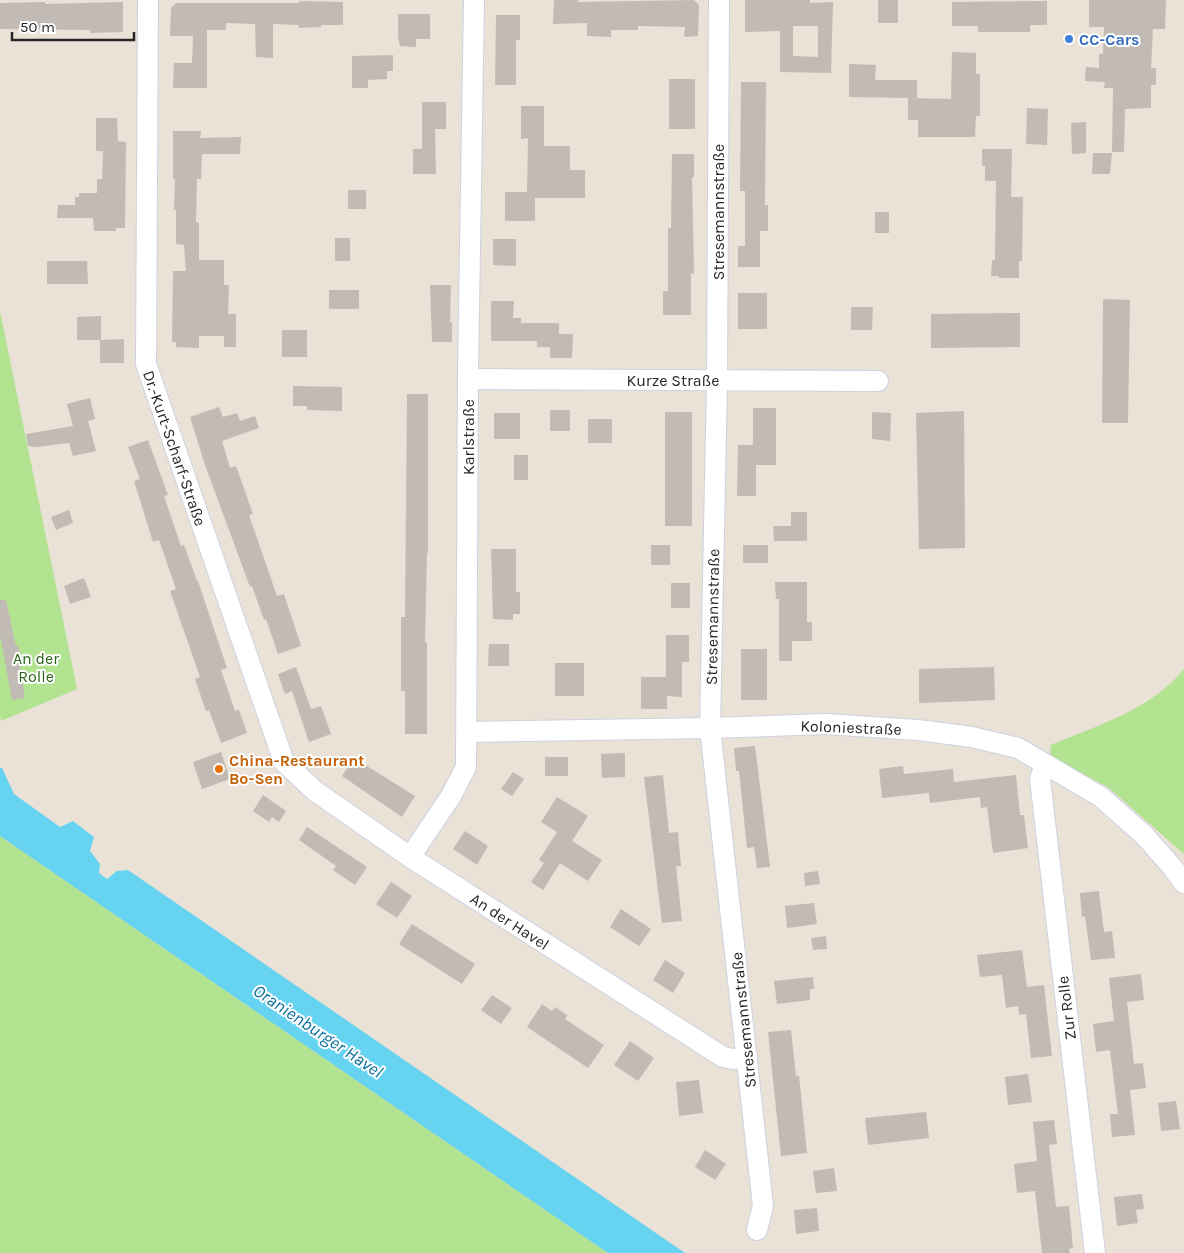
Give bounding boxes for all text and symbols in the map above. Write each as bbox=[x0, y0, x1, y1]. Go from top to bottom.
scale bar bbox=[12, 10, 135, 42]
text: 50 m bbox=[20, 18, 55, 36]
place label: CC-Cars bbox=[1079, 30, 1139, 49]
marker: CC-Cars bbox=[1063, 33, 1075, 45]
street label: Stresemannstraße bbox=[709, 144, 728, 280]
street label: Dr.-Kurt-Scharf-Straße bbox=[139, 368, 210, 528]
street label: Kurze Straße bbox=[626, 371, 720, 390]
street label: Karlstraße bbox=[459, 399, 478, 475]
street label: Stresemannstraße bbox=[702, 549, 723, 685]
park label: An der Rolle bbox=[13, 649, 59, 686]
street label: Koloniestraße bbox=[800, 716, 902, 739]
place label: China-Restaurant Bo-Sen bbox=[229, 751, 365, 788]
marker: China-Restaurant Bo-Sen bbox=[213, 763, 225, 775]
street label: An der Havel bbox=[467, 889, 553, 954]
street label: Stresemannstraße bbox=[727, 951, 760, 1089]
street label: Zur Rolle bbox=[1053, 975, 1080, 1041]
water label: Oranienburger Havel bbox=[249, 979, 388, 1083]

